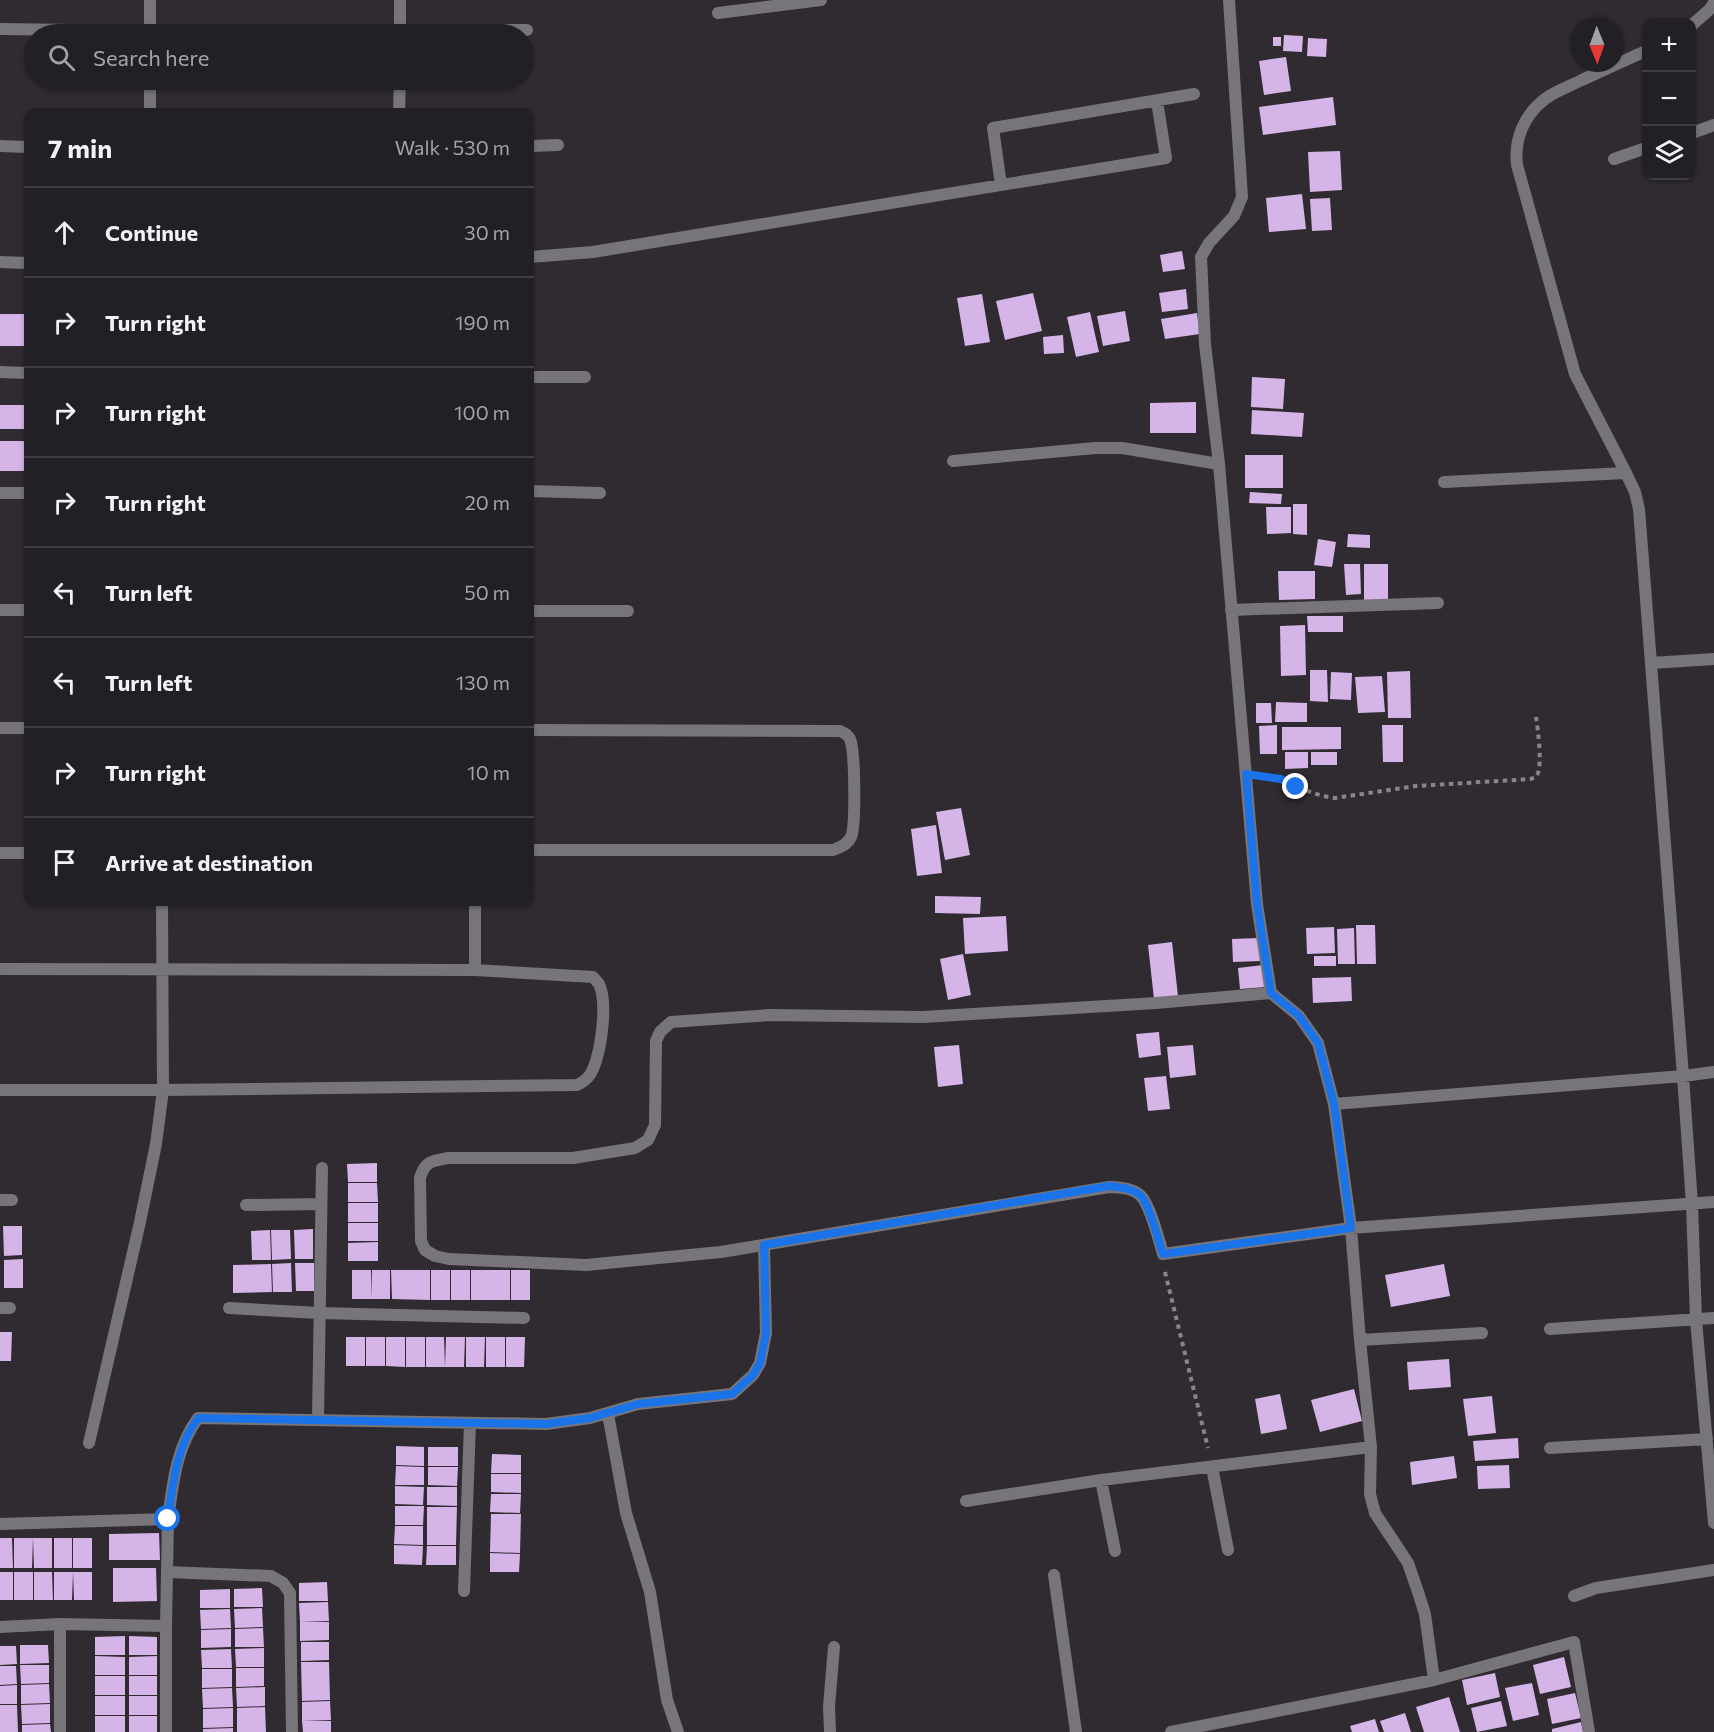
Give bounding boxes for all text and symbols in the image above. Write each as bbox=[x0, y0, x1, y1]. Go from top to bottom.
north arrow bbox=[1570, 18, 1624, 72]
map controls bbox=[1642, 18, 1696, 180]
button: + bbox=[1642, 18, 1696, 72]
search box bbox=[24, 24, 534, 90]
icon: search bbox=[45, 41, 78, 74]
text: Search here bbox=[93, 44, 209, 71]
button: − bbox=[1642, 72, 1696, 126]
button: layers bbox=[1642, 126, 1696, 180]
text: 7 min bbox=[48, 132, 112, 163]
text: Walk · 530 m bbox=[395, 135, 510, 159]
icon: ahead bbox=[48, 216, 81, 249]
text: Continue bbox=[105, 219, 198, 246]
text: 30 m bbox=[464, 220, 510, 244]
icon: right bbox=[48, 306, 81, 339]
text: Turn right bbox=[105, 309, 206, 336]
text: 190 m bbox=[455, 310, 510, 334]
icon: right bbox=[48, 396, 81, 429]
text: Turn right bbox=[105, 399, 206, 426]
text: 100 m bbox=[454, 400, 510, 424]
icon: right bbox=[48, 486, 81, 519]
text: Turn right bbox=[105, 489, 206, 516]
text: 20 m bbox=[465, 490, 510, 514]
icon: left bbox=[48, 576, 81, 609]
text: Turn left bbox=[105, 579, 192, 606]
text: 50 m bbox=[464, 580, 510, 604]
icon: left bbox=[48, 666, 81, 699]
text: Turn left bbox=[105, 669, 192, 696]
text: 130 m bbox=[456, 670, 510, 694]
icon: right bbox=[48, 756, 81, 789]
text: Turn right bbox=[105, 759, 206, 786]
text: 10 m bbox=[467, 760, 510, 784]
route end bbox=[1282, 773, 1308, 799]
icon: arrive bbox=[48, 846, 81, 879]
text: Arrive at destination bbox=[105, 849, 313, 876]
route start bbox=[154, 1505, 180, 1531]

